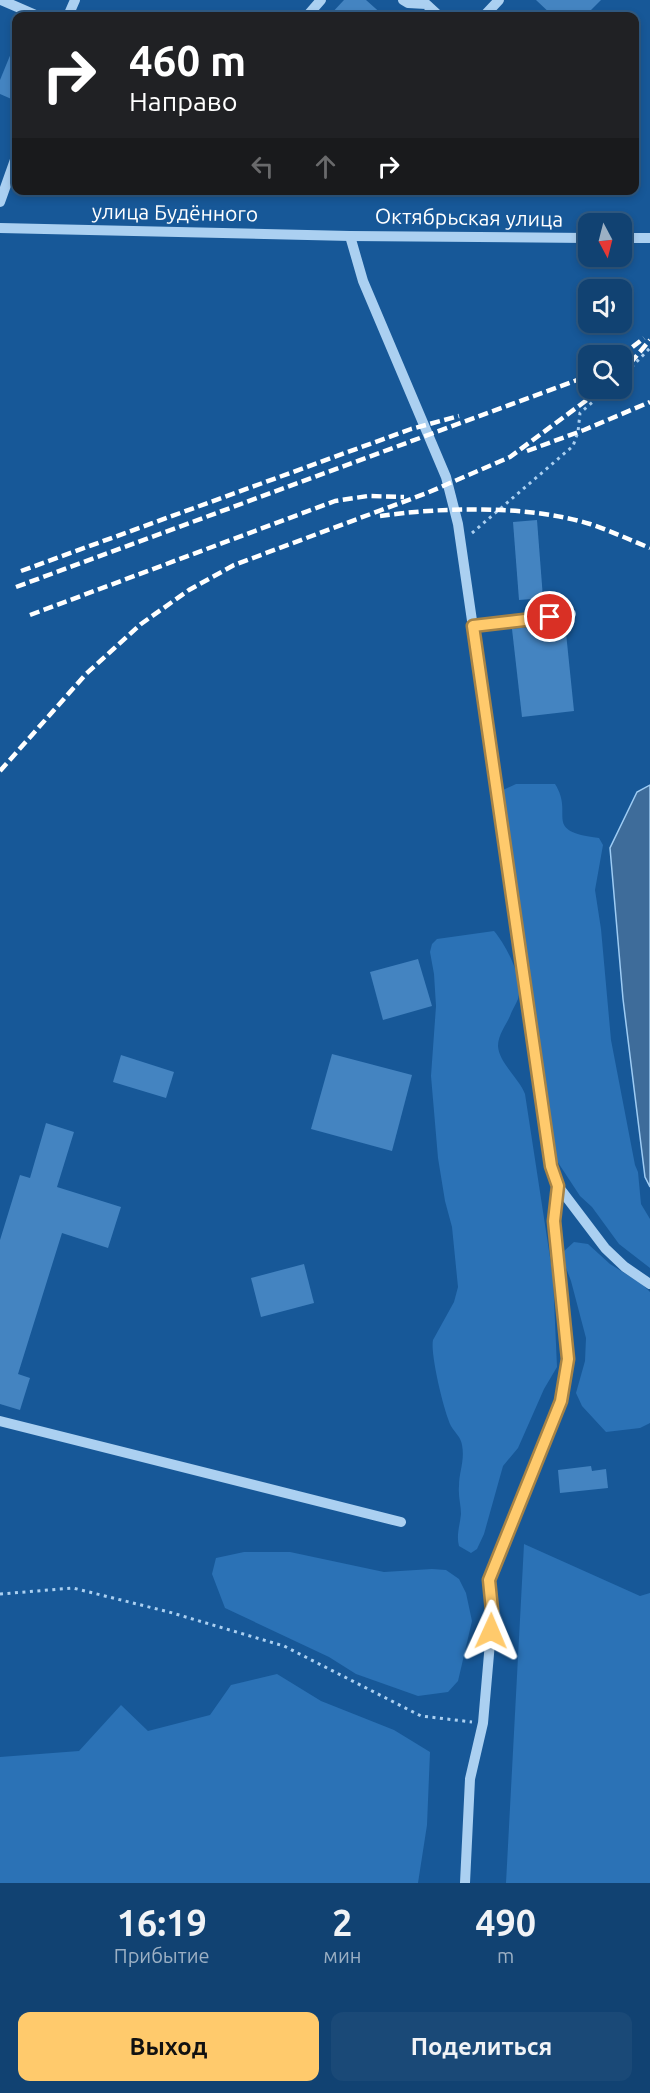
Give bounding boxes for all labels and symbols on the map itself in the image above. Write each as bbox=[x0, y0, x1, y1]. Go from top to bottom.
street label: улица Будённого bbox=[92, 199, 258, 225]
street label: Октябрьская улица bbox=[375, 203, 563, 231]
north arrow bbox=[578, 213, 632, 267]
pin bbox=[524, 591, 575, 642]
position arrow bbox=[459, 1599, 523, 1663]

